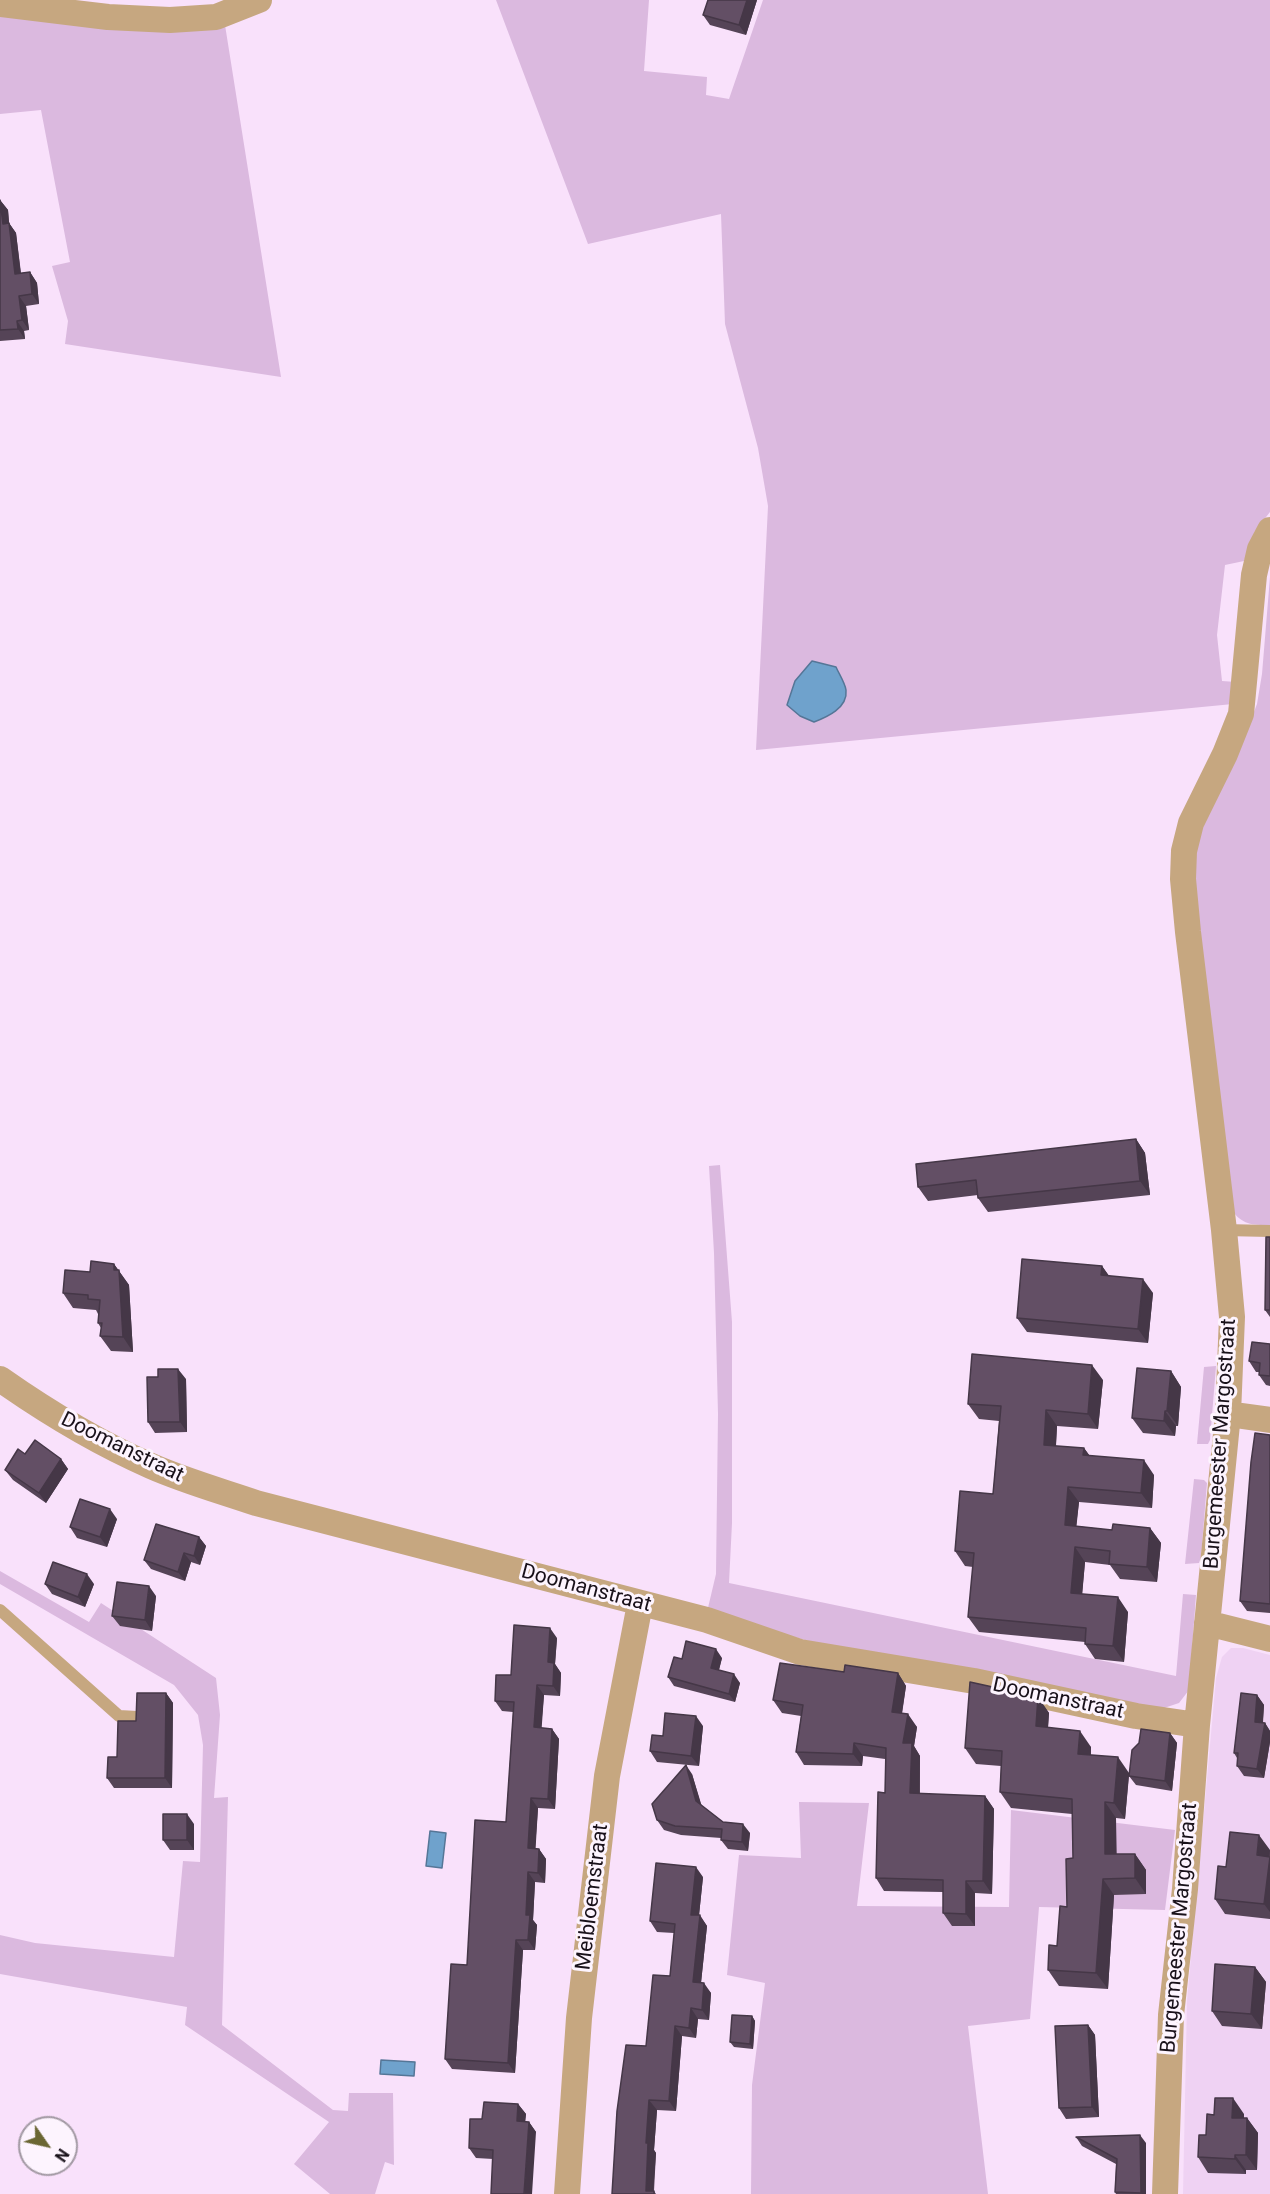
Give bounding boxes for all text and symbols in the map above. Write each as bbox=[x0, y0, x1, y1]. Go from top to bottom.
street label: Burgemeester Margostraat bbox=[1200, 1318, 1242, 1570]
street label: Doomanstraat bbox=[57, 1407, 187, 1489]
street label: Doomanstraat bbox=[518, 1560, 654, 1618]
street label: Doomanstraat bbox=[990, 1673, 1126, 1725]
street label: Burgemeester Margostraat bbox=[1157, 1802, 1203, 2054]
street label: Meibloemstraat bbox=[572, 1822, 614, 1972]
north arrow bbox=[18, 2116, 78, 2176]
text: N bbox=[51, 2145, 73, 2165]

